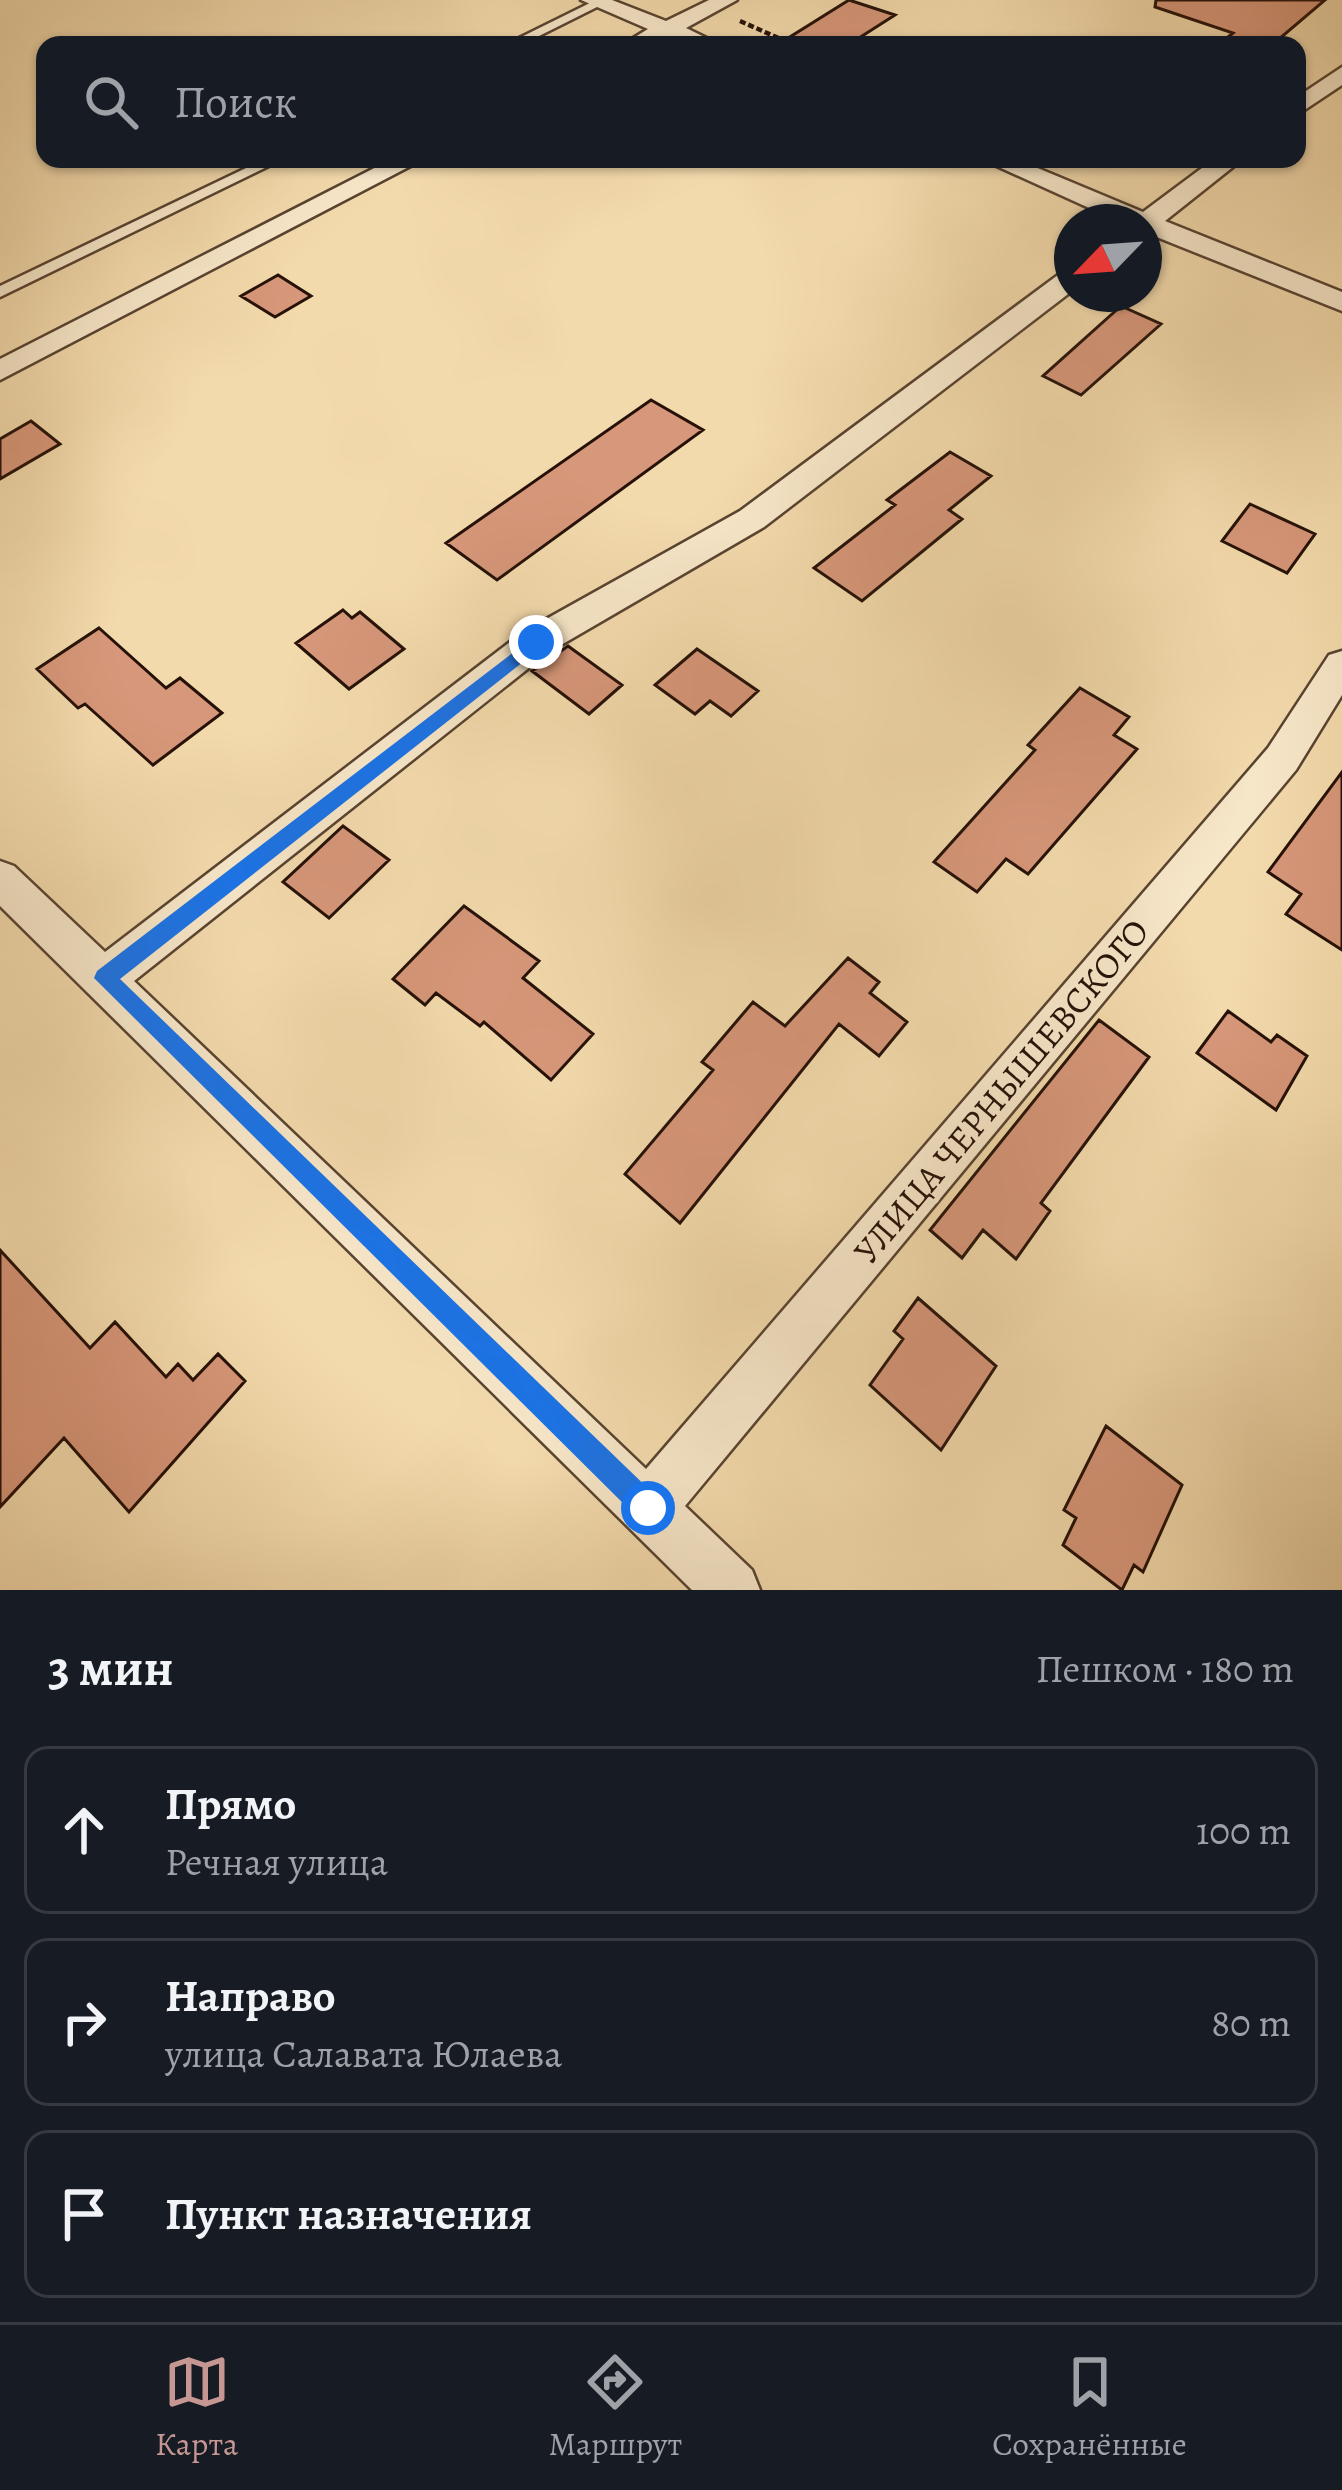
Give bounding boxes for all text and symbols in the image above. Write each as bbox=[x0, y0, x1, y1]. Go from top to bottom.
search box bbox=[36, 36, 1306, 168]
icon: search bbox=[78, 69, 144, 135]
text: Поиск bbox=[174, 71, 297, 133]
north arrow bbox=[1054, 204, 1162, 312]
route end bbox=[509, 615, 563, 669]
street label: УЛИЦА ЧЕРНЫШЕВСКОГО bbox=[842, 908, 1160, 1274]
route start bbox=[621, 1481, 675, 1535]
text: 3 мин bbox=[48, 1633, 174, 1703]
text: Пешком · 180 m bbox=[1036, 1642, 1294, 1695]
text: Прямо bbox=[165, 1773, 296, 1835]
icon: ahead bbox=[51, 1797, 117, 1863]
text: 100 m bbox=[1196, 1804, 1291, 1857]
text: Речная улица bbox=[165, 1835, 388, 1888]
text: Направо bbox=[165, 1965, 336, 2027]
icon: right bbox=[51, 1989, 117, 2055]
text: 80 m bbox=[1211, 1996, 1291, 2049]
text: улица Салавата Юлаева bbox=[165, 2027, 562, 2080]
icon: arrive bbox=[51, 2181, 117, 2247]
text: Пункт назначения bbox=[165, 2183, 532, 2245]
tab: Карта bbox=[155, 2349, 238, 2466]
tab: Маршрут bbox=[549, 2349, 682, 2466]
tab: Сохранённые bbox=[992, 2349, 1187, 2466]

